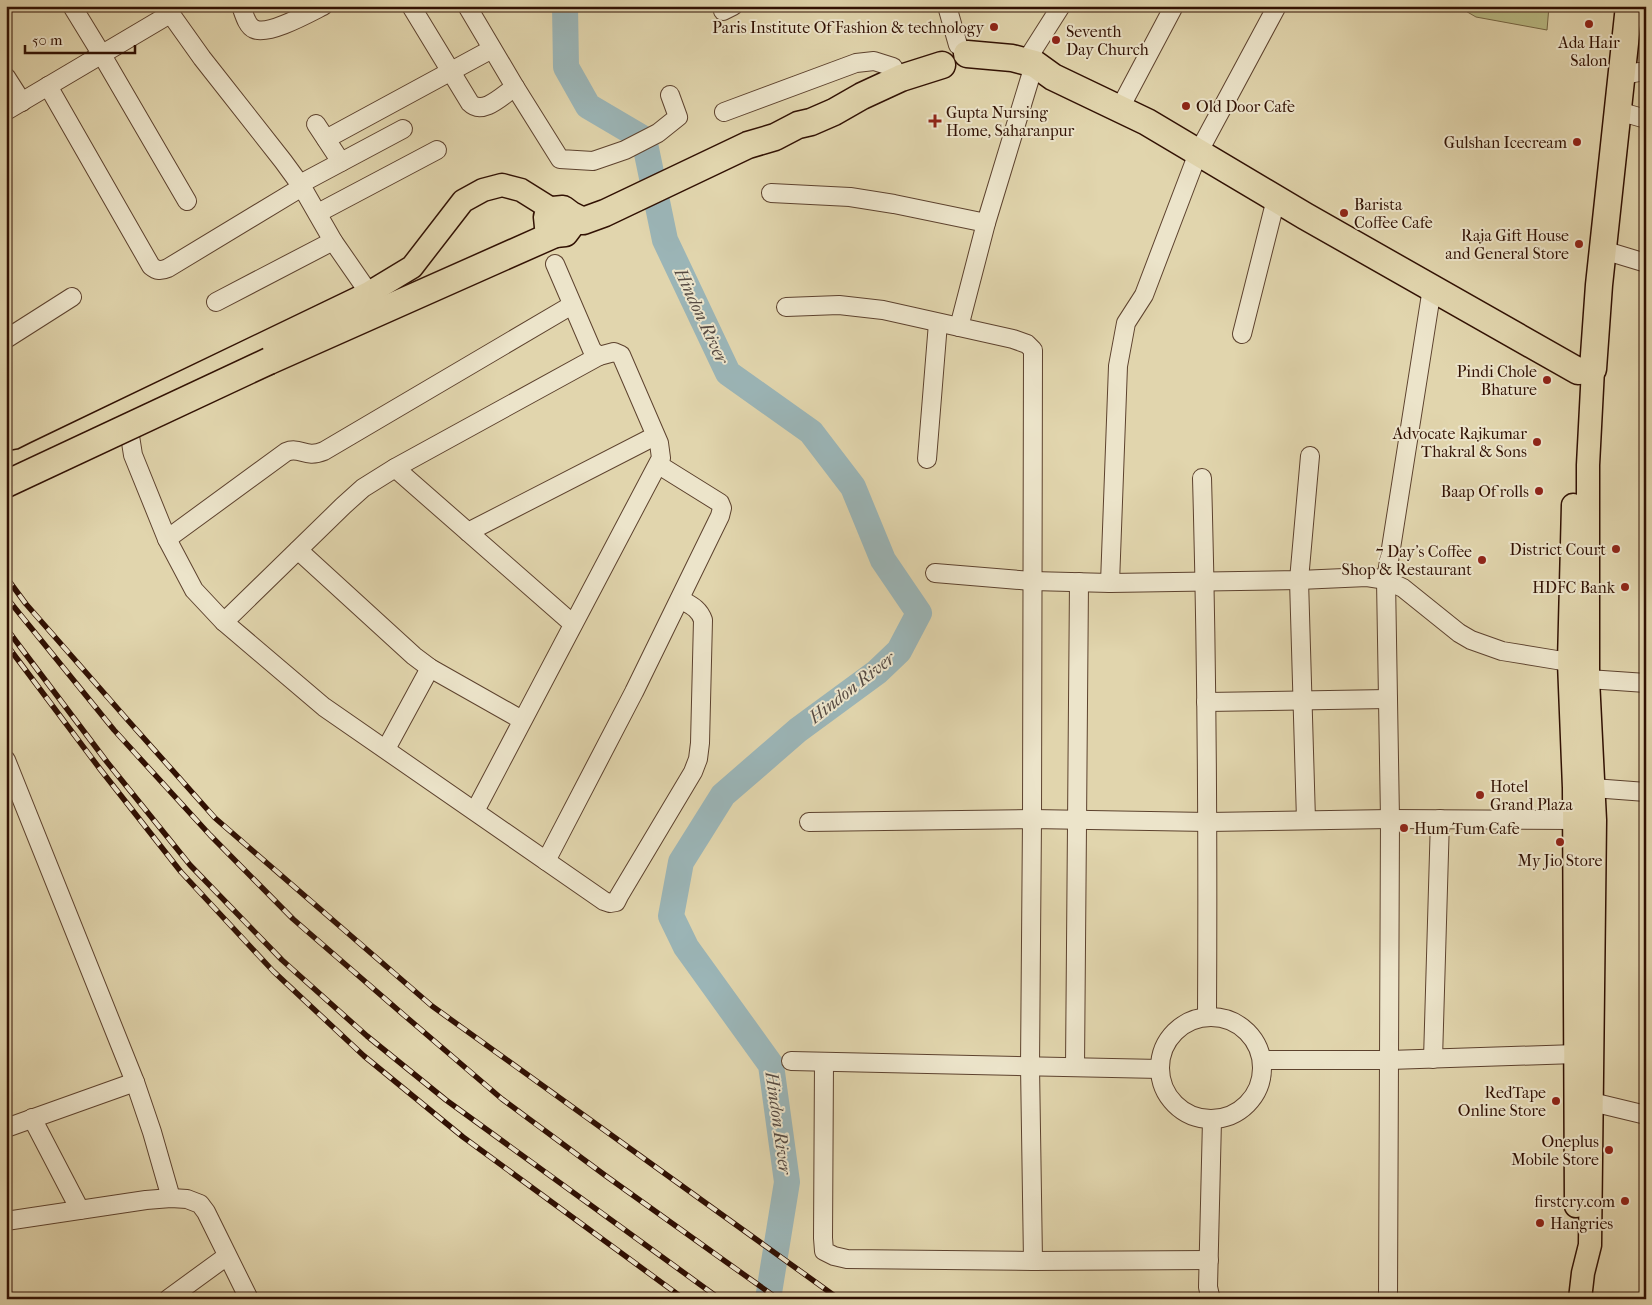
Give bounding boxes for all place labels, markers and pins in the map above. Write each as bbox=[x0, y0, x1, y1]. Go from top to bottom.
place label: Paris Institute Of Fashion & technology bbox=[712, 18, 984, 37]
marker: Ada Hair Salon bbox=[1583, 18, 1595, 30]
marker: Paris Institute Of Fashion & technology bbox=[988, 21, 1000, 33]
place label: Seventh Day Church bbox=[1066, 22, 1149, 59]
place label: Ada Hair Salon bbox=[1557, 33, 1620, 70]
marker: Seventh Day Church bbox=[1050, 34, 1062, 46]
place label: Old Door Cafe bbox=[1196, 97, 1295, 116]
marker: Old Door Cafe bbox=[1180, 100, 1192, 112]
place label: Gupta Nursing Home, Saharanpur bbox=[946, 103, 1075, 140]
marker: Gupta Nursing Home, Saharanpur bbox=[928, 114, 942, 128]
place label: Gulshan Icecream bbox=[1444, 133, 1568, 152]
marker: Gulshan Icecream bbox=[1571, 136, 1583, 148]
place label: Barista Coffee Cafe bbox=[1354, 195, 1433, 232]
marker: Barista Coffee Cafe bbox=[1338, 207, 1350, 219]
place label: Raja Gift House and General Store bbox=[1445, 226, 1569, 263]
marker: Raja Gift House and General Store bbox=[1573, 238, 1585, 250]
place label: Pindi Chole Bhature bbox=[1457, 362, 1537, 399]
marker: Pindi Chole Bhature bbox=[1541, 374, 1553, 386]
place label: Advocate Rajkumar Thakral & Sons bbox=[1392, 424, 1527, 461]
marker: Advocate Rajkumar Thakral & Sons bbox=[1531, 436, 1543, 448]
place label: Baap Of rolls bbox=[1441, 482, 1529, 501]
marker: Baap Of rolls bbox=[1533, 485, 1545, 497]
place label: District Court bbox=[1509, 540, 1606, 559]
place label: 7 Day's Coffee Shop & Restaurant bbox=[1342, 542, 1472, 579]
marker: District Court bbox=[1610, 543, 1622, 555]
marker: 7 Day's Coffee Shop & Restaurant bbox=[1476, 554, 1488, 566]
place label: HDFC Bank bbox=[1532, 578, 1616, 597]
marker: HDFC Bank bbox=[1619, 581, 1631, 593]
place label: Hotel Grand Plaza bbox=[1490, 777, 1573, 814]
marker: Hotel Grand Plaza bbox=[1474, 789, 1486, 801]
place label: Hum Tum Cafe bbox=[1414, 819, 1520, 838]
marker: Hum Tum Cafe bbox=[1398, 822, 1410, 834]
marker: My Jio Store bbox=[1554, 836, 1566, 848]
place label: My Jio Store bbox=[1518, 851, 1603, 870]
place label: RedTape Online Store bbox=[1458, 1083, 1546, 1120]
marker: RedTape Online Store bbox=[1550, 1095, 1562, 1107]
place label: Oneplus Mobile Store bbox=[1511, 1132, 1599, 1169]
marker: Oneplus Mobile Store bbox=[1603, 1144, 1615, 1156]
place label: firstcry.com bbox=[1535, 1192, 1616, 1211]
marker: firstcry.com bbox=[1619, 1195, 1631, 1207]
place label: Hangries bbox=[1550, 1214, 1613, 1233]
marker: Hangries bbox=[1534, 1217, 1546, 1229]

